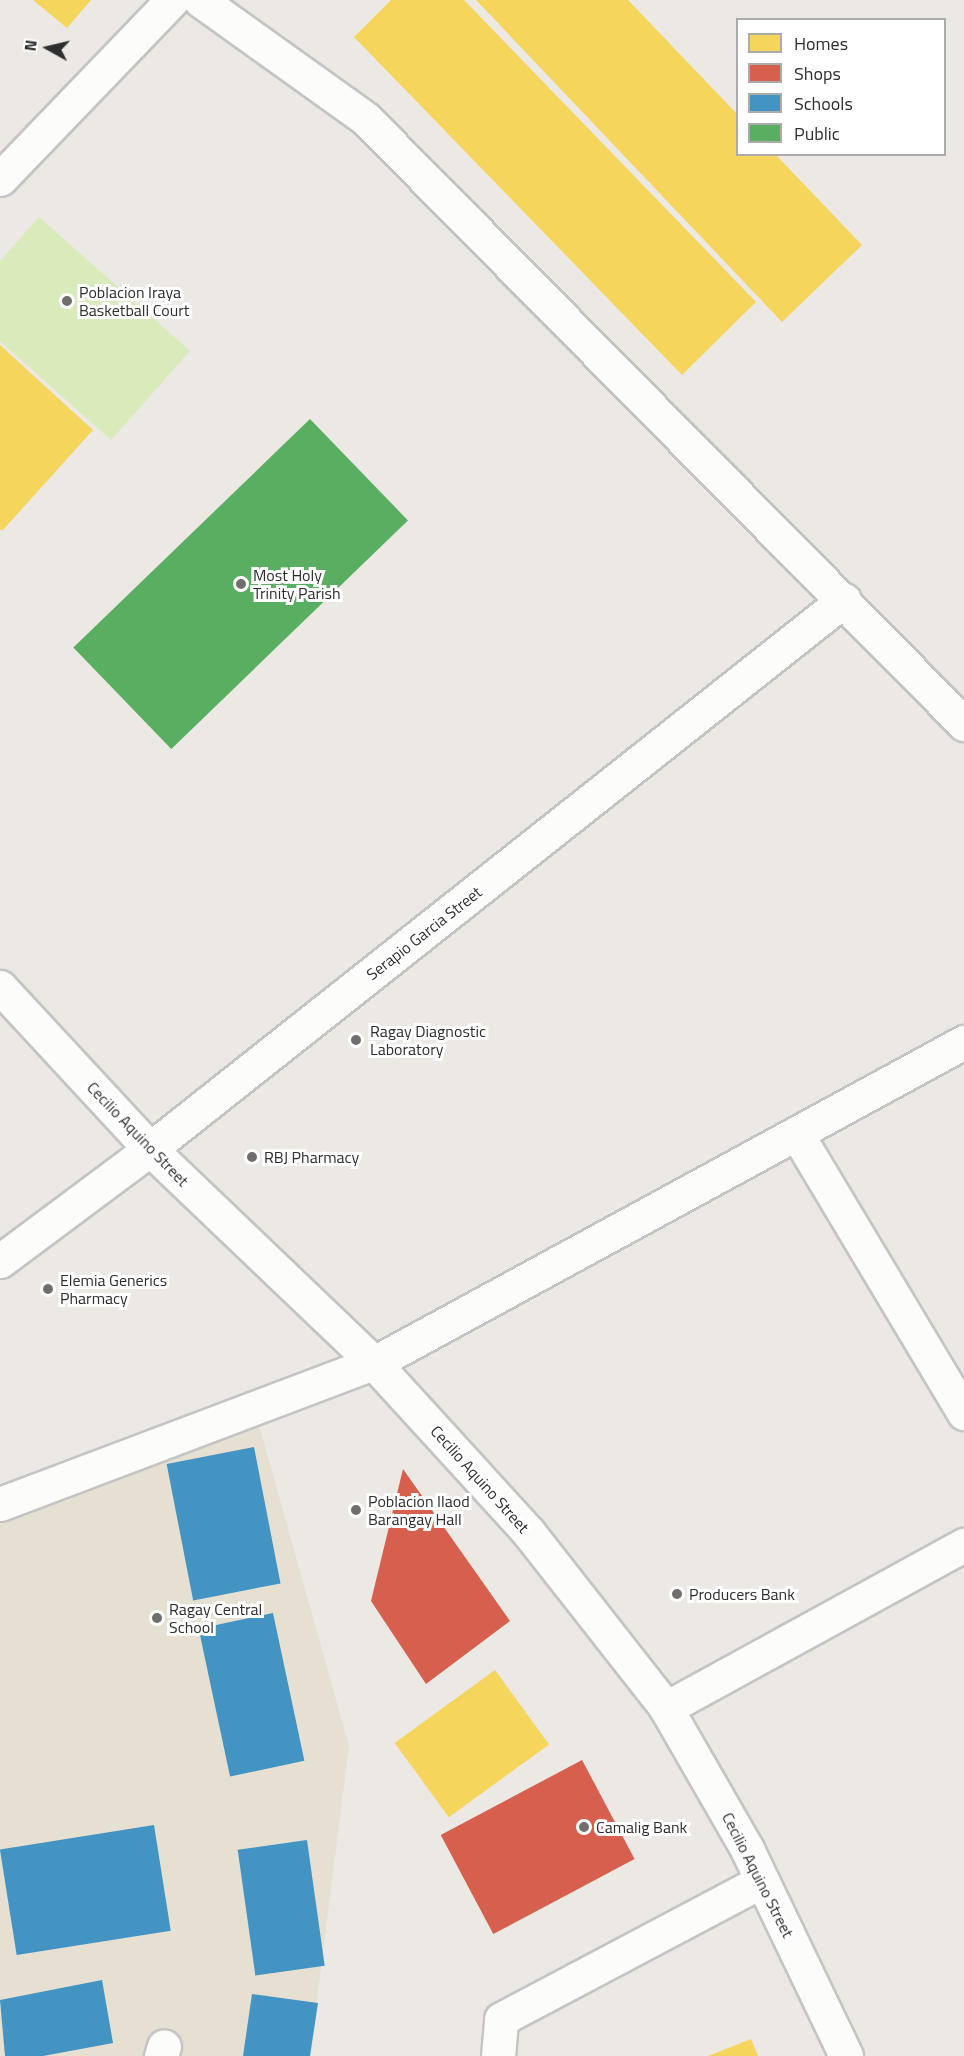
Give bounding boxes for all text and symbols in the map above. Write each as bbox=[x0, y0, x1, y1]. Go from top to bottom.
north arrow bbox=[18, 18, 78, 78]
legend bbox=[736, 18, 946, 156]
text: Homes bbox=[794, 30, 848, 57]
text: N bbox=[18, 38, 43, 53]
text: Shops bbox=[794, 60, 841, 87]
text: Schools bbox=[794, 90, 853, 117]
text: Public bbox=[794, 120, 840, 147]
place label: Poblacion Iraya Basketball Court bbox=[79, 282, 189, 320]
marker: Poblacion Iraya Basketball Court bbox=[60, 294, 74, 308]
place label: Most Holy Trinity Parish bbox=[253, 565, 341, 603]
marker: Most Holy Trinity Parish bbox=[234, 577, 248, 591]
street label: Serapio Garcia Street bbox=[363, 882, 485, 984]
place label: Ragay Diagnostic Laboratory bbox=[370, 1021, 486, 1059]
marker: Ragay Diagnostic Laboratory bbox=[347, 1031, 365, 1049]
street label: Cecilio Aquino Street bbox=[83, 1078, 193, 1190]
place label: RBJ Pharmacy bbox=[264, 1147, 359, 1167]
marker: RBJ Pharmacy bbox=[245, 1150, 259, 1164]
place label: Elemia Generics Pharmacy bbox=[60, 1270, 167, 1308]
marker: Elemia Generics Pharmacy bbox=[41, 1282, 55, 1296]
street label: Cecilio Aquino Street bbox=[427, 1421, 533, 1537]
place label: Poblacion Ilaod Barangay Hall bbox=[368, 1491, 470, 1529]
marker: Poblacion Ilaod Barangay Hall bbox=[349, 1503, 363, 1517]
place label: Producers Bank bbox=[689, 1584, 795, 1604]
marker: Producers Bank bbox=[670, 1587, 684, 1601]
place label: Ragay Central School bbox=[169, 1599, 262, 1637]
marker: Ragay Central School bbox=[150, 1611, 164, 1625]
street label: Cecilio Aquino Street bbox=[718, 1809, 798, 1941]
place label: Camalig Bank bbox=[596, 1817, 687, 1837]
marker: Camalig Bank bbox=[577, 1820, 591, 1834]

